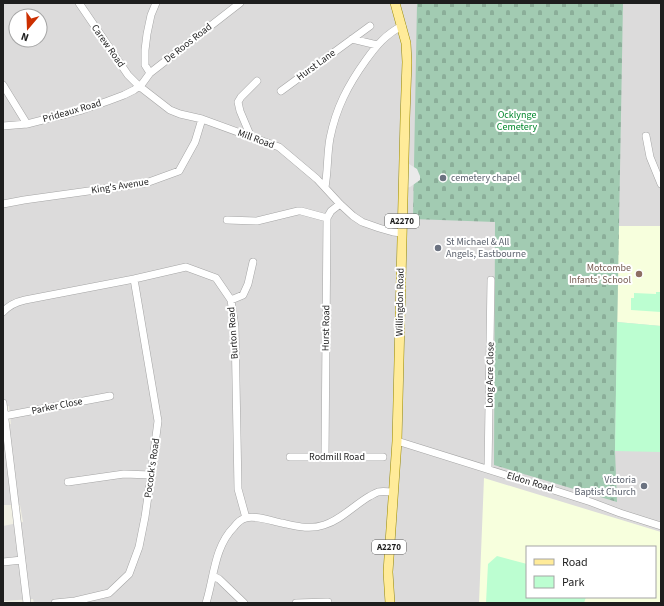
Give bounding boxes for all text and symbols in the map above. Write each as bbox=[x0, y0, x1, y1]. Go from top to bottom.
north arrow bbox=[8, 8, 48, 48]
street label: De Roos Road bbox=[161, 20, 215, 66]
street label: Carew Road bbox=[88, 22, 128, 70]
text: N bbox=[19, 29, 31, 45]
street label: Hurst Lane bbox=[294, 46, 338, 84]
street label: Prideaux Road bbox=[41, 96, 103, 126]
park label: Ocklynge Cemetery bbox=[497, 108, 538, 134]
street label: Mill Road bbox=[236, 126, 276, 152]
place label: cemetery chapel bbox=[451, 171, 521, 185]
marker: cemetery chapel bbox=[438, 173, 448, 183]
street label: King's Avenue bbox=[90, 175, 150, 197]
road number: A2270 bbox=[385, 214, 419, 228]
place label: St Michael & All Angels, Eastbourne bbox=[446, 235, 526, 261]
marker: St Michael & All Angels, Eastbourne bbox=[433, 243, 443, 253]
place label: Motcombe Infants' School bbox=[569, 261, 631, 287]
street label: Willingdon Road bbox=[392, 268, 408, 336]
marker: Motcombe Infants' School bbox=[634, 269, 644, 279]
street label: Hurst Road bbox=[319, 305, 333, 351]
street label: Burton Road bbox=[224, 306, 242, 360]
street label: Long Acre Close bbox=[482, 342, 498, 408]
street label: Parker Close bbox=[30, 394, 84, 418]
street label: Pocock's Road bbox=[141, 437, 163, 499]
street label: Rodmill Road bbox=[309, 450, 365, 464]
street label: Eldon Road bbox=[505, 468, 555, 496]
place label: Victoria Baptist Church bbox=[575, 473, 636, 499]
marker: Victoria Baptist Church bbox=[639, 481, 649, 491]
road number: A2270 bbox=[372, 540, 406, 554]
legend bbox=[526, 546, 656, 598]
text: Road bbox=[562, 554, 588, 571]
text: Park bbox=[562, 574, 584, 591]

